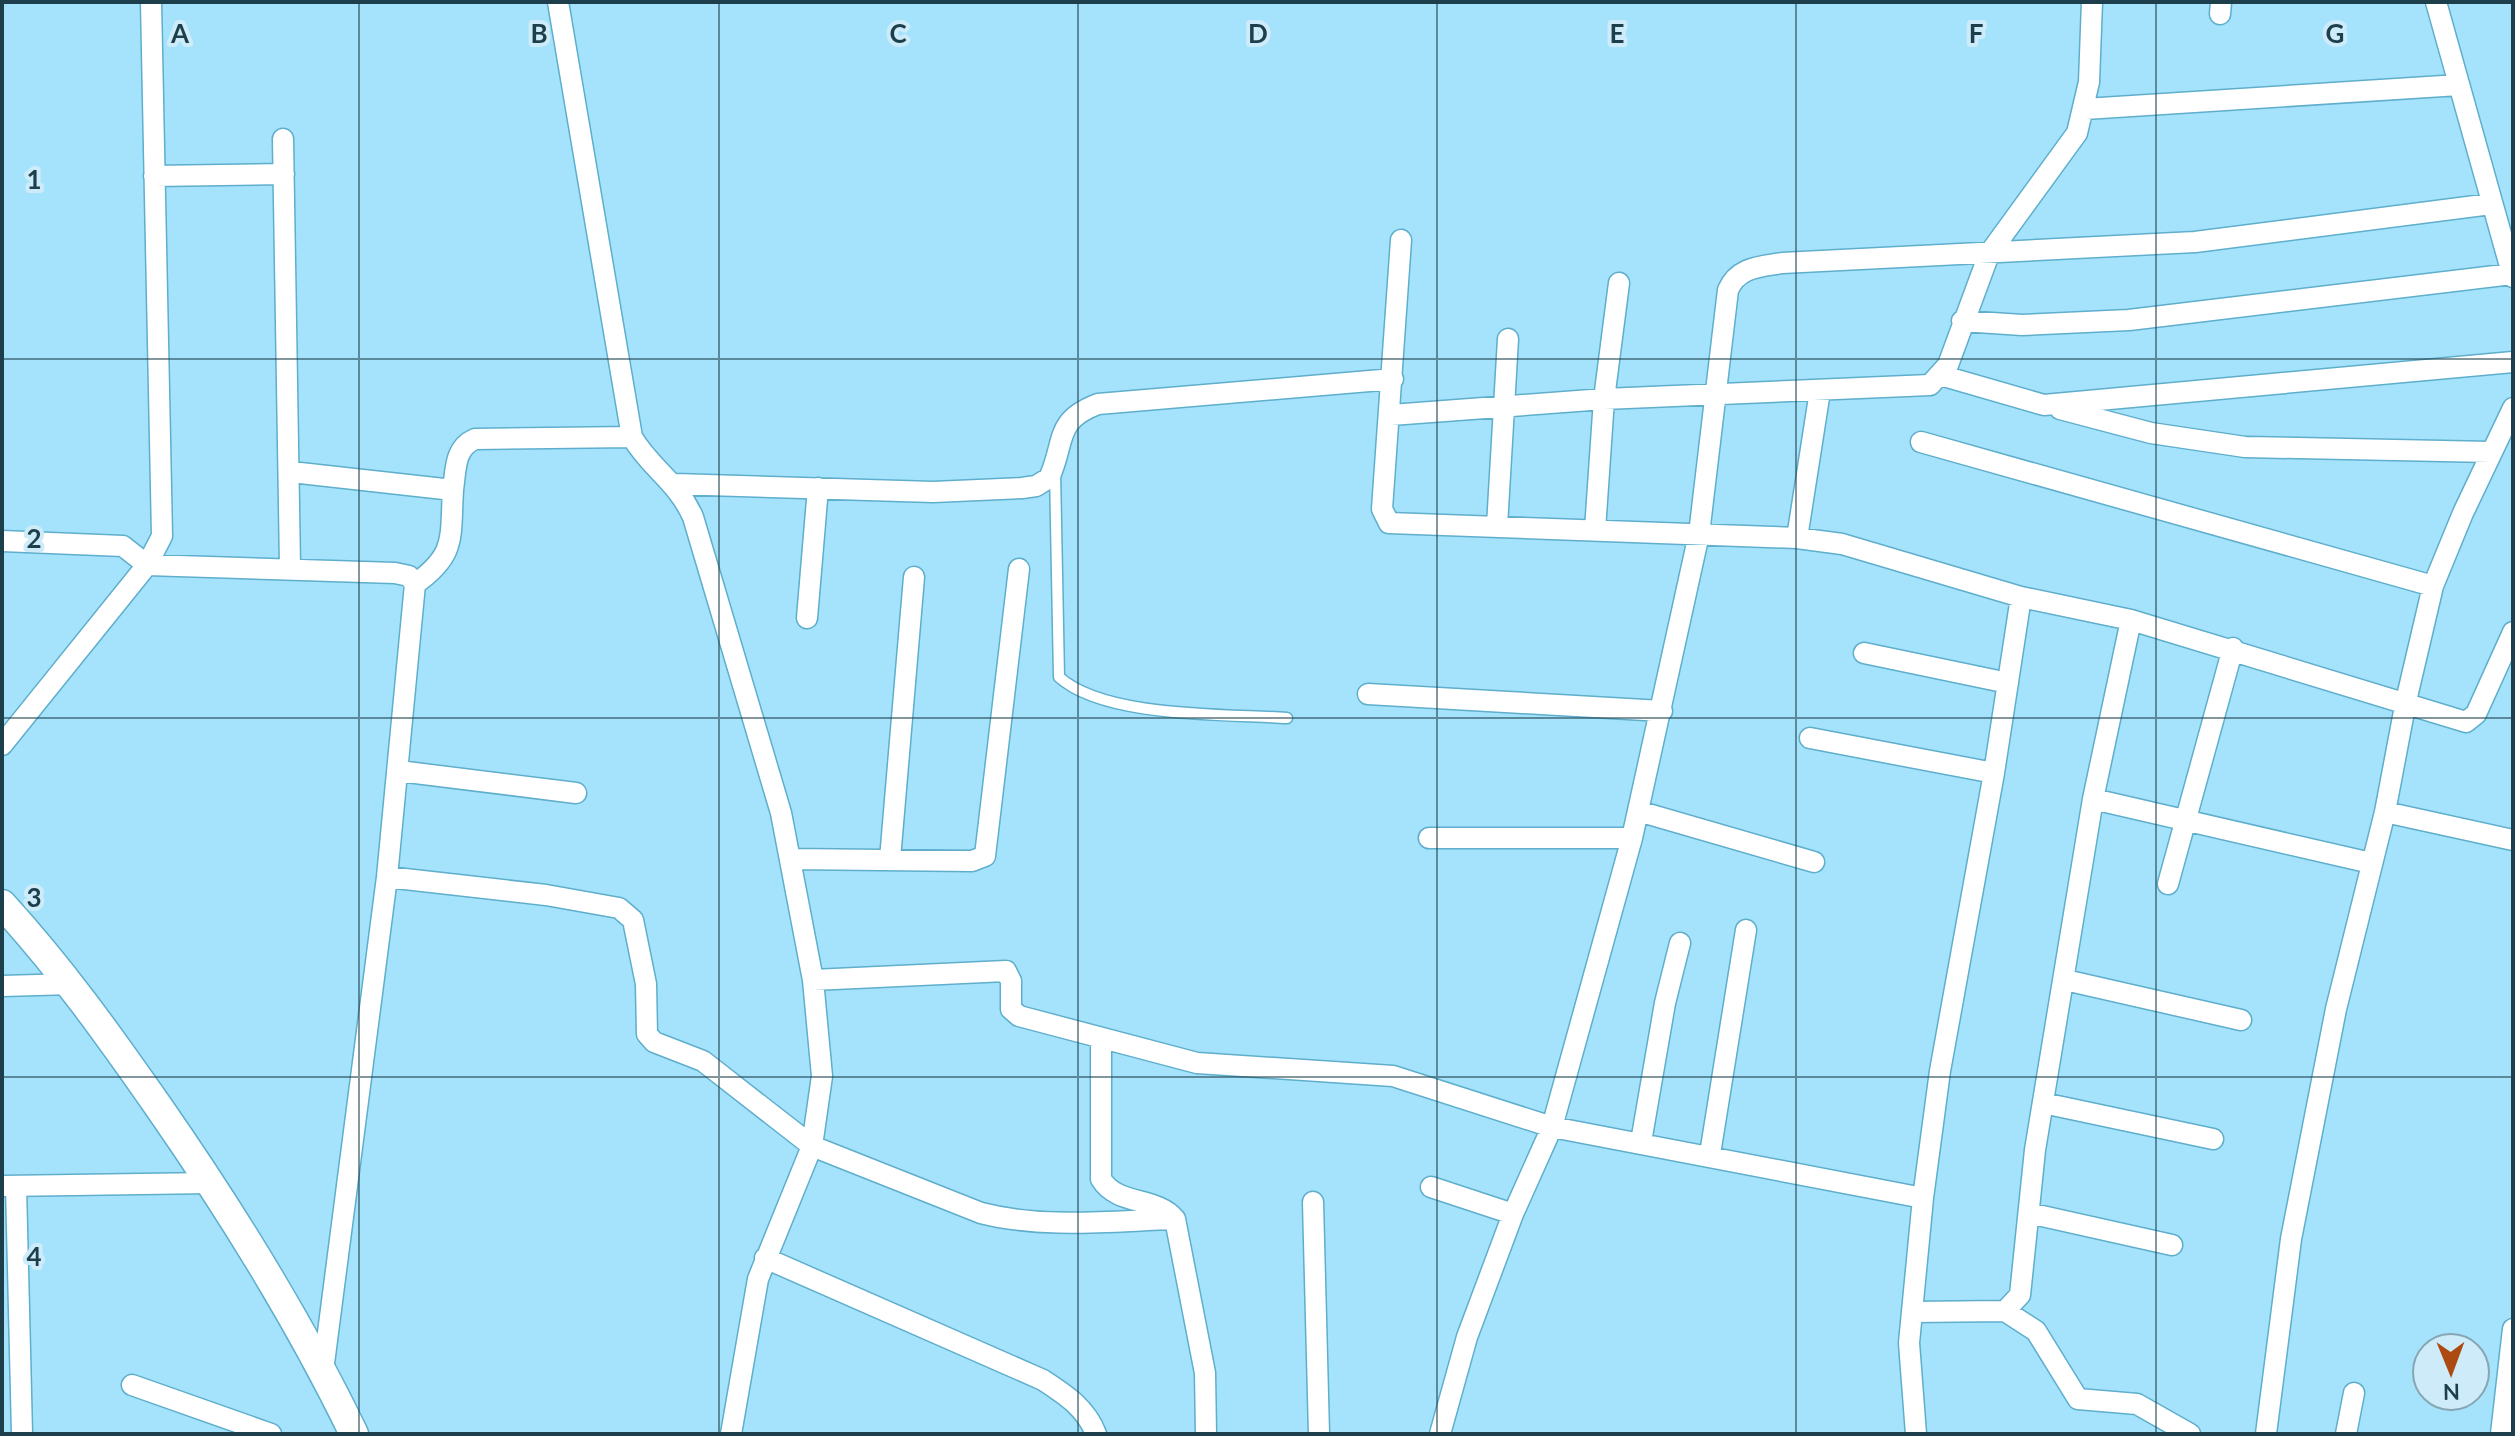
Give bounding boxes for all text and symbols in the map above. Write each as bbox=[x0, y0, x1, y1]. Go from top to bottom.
text: A bbox=[170, 17, 190, 49]
text: B bbox=[530, 17, 548, 49]
text: C bbox=[889, 17, 907, 49]
text: D bbox=[1248, 17, 1268, 49]
text: E bbox=[1610, 17, 1624, 49]
text: F bbox=[1969, 17, 1983, 49]
text: G bbox=[2326, 17, 2344, 49]
text: 1 bbox=[26, 163, 42, 195]
text: 2 bbox=[26, 522, 42, 554]
text: 3 bbox=[26, 881, 42, 913]
text: 4 bbox=[26, 1240, 42, 1272]
north arrow bbox=[2411, 1332, 2491, 1412]
text: N bbox=[2443, 1379, 2460, 1406]

